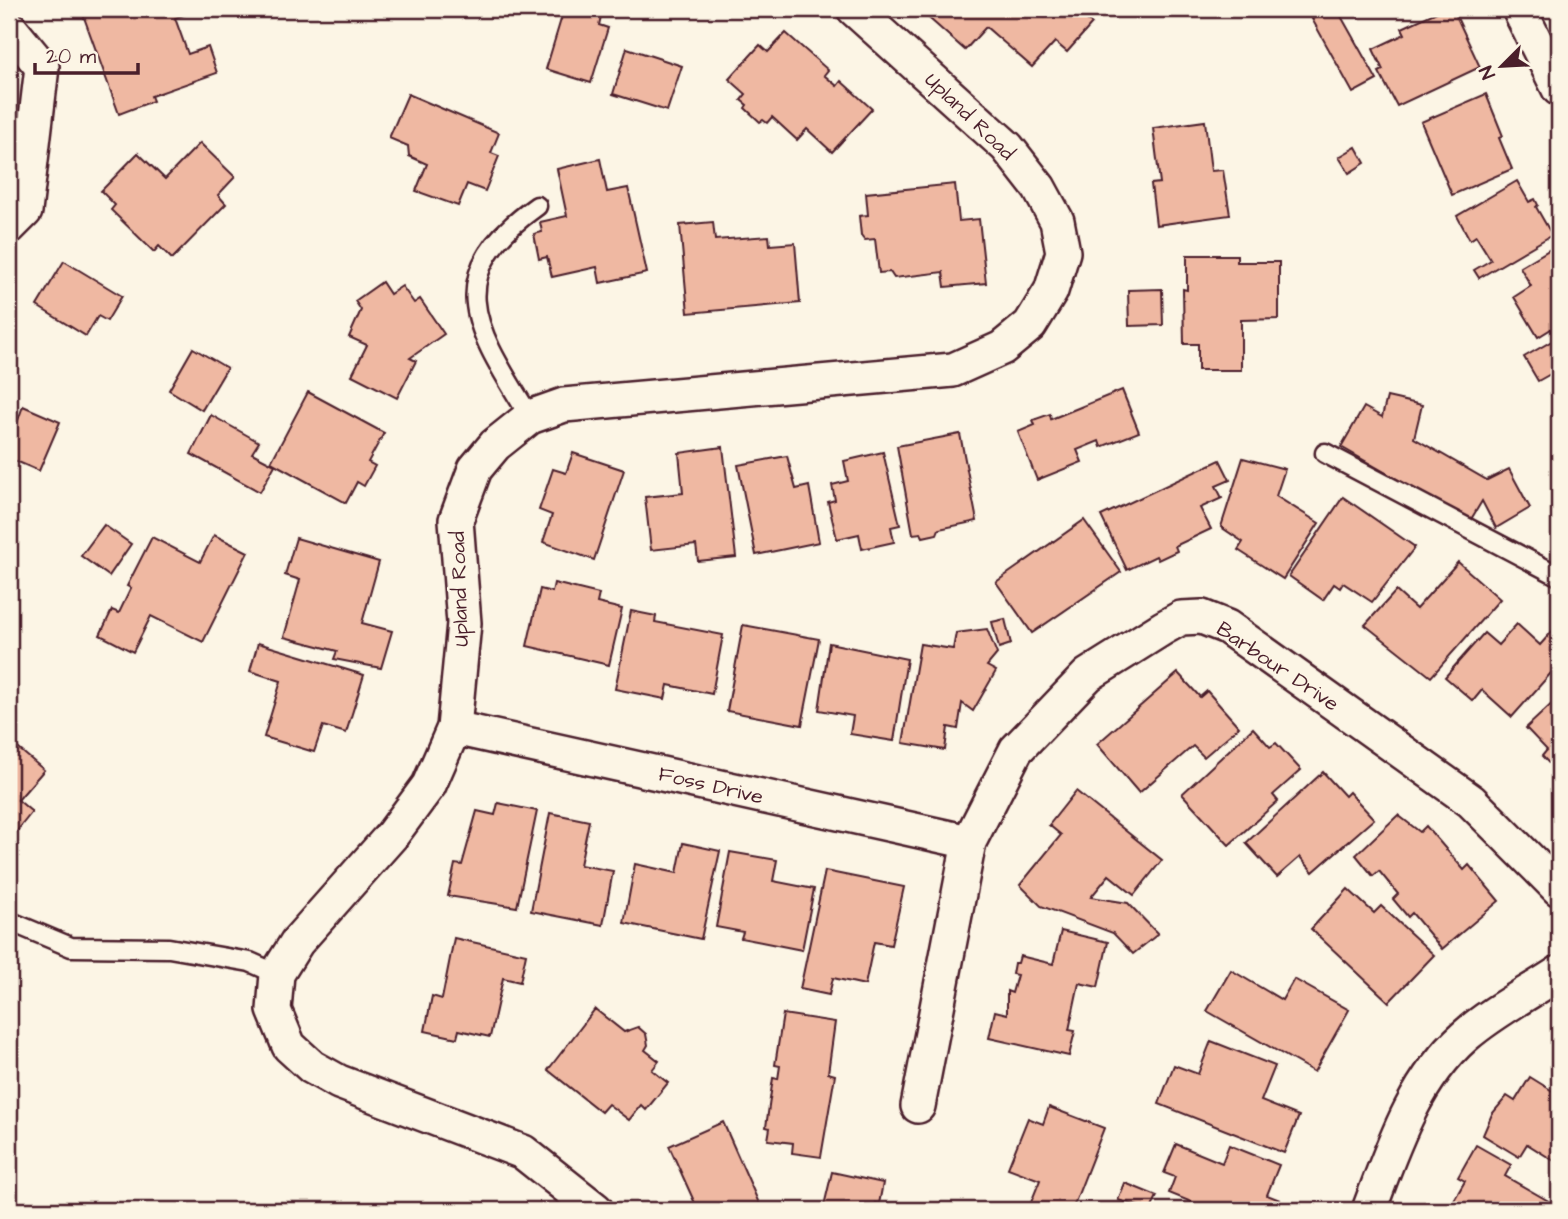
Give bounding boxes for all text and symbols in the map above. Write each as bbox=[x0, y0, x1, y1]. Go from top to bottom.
scale bar bbox=[35, 32, 138, 76]
north arrow bbox=[1466, 32, 1536, 102]
text: 20 m bbox=[46, 42, 97, 71]
text: N bbox=[1473, 61, 1503, 83]
street label: Upland Road bbox=[917, 66, 1021, 168]
street label: Upland Road bbox=[443, 531, 477, 647]
street label: Barbour Drive bbox=[1211, 615, 1345, 718]
street label: Foss Drive bbox=[656, 759, 766, 812]

